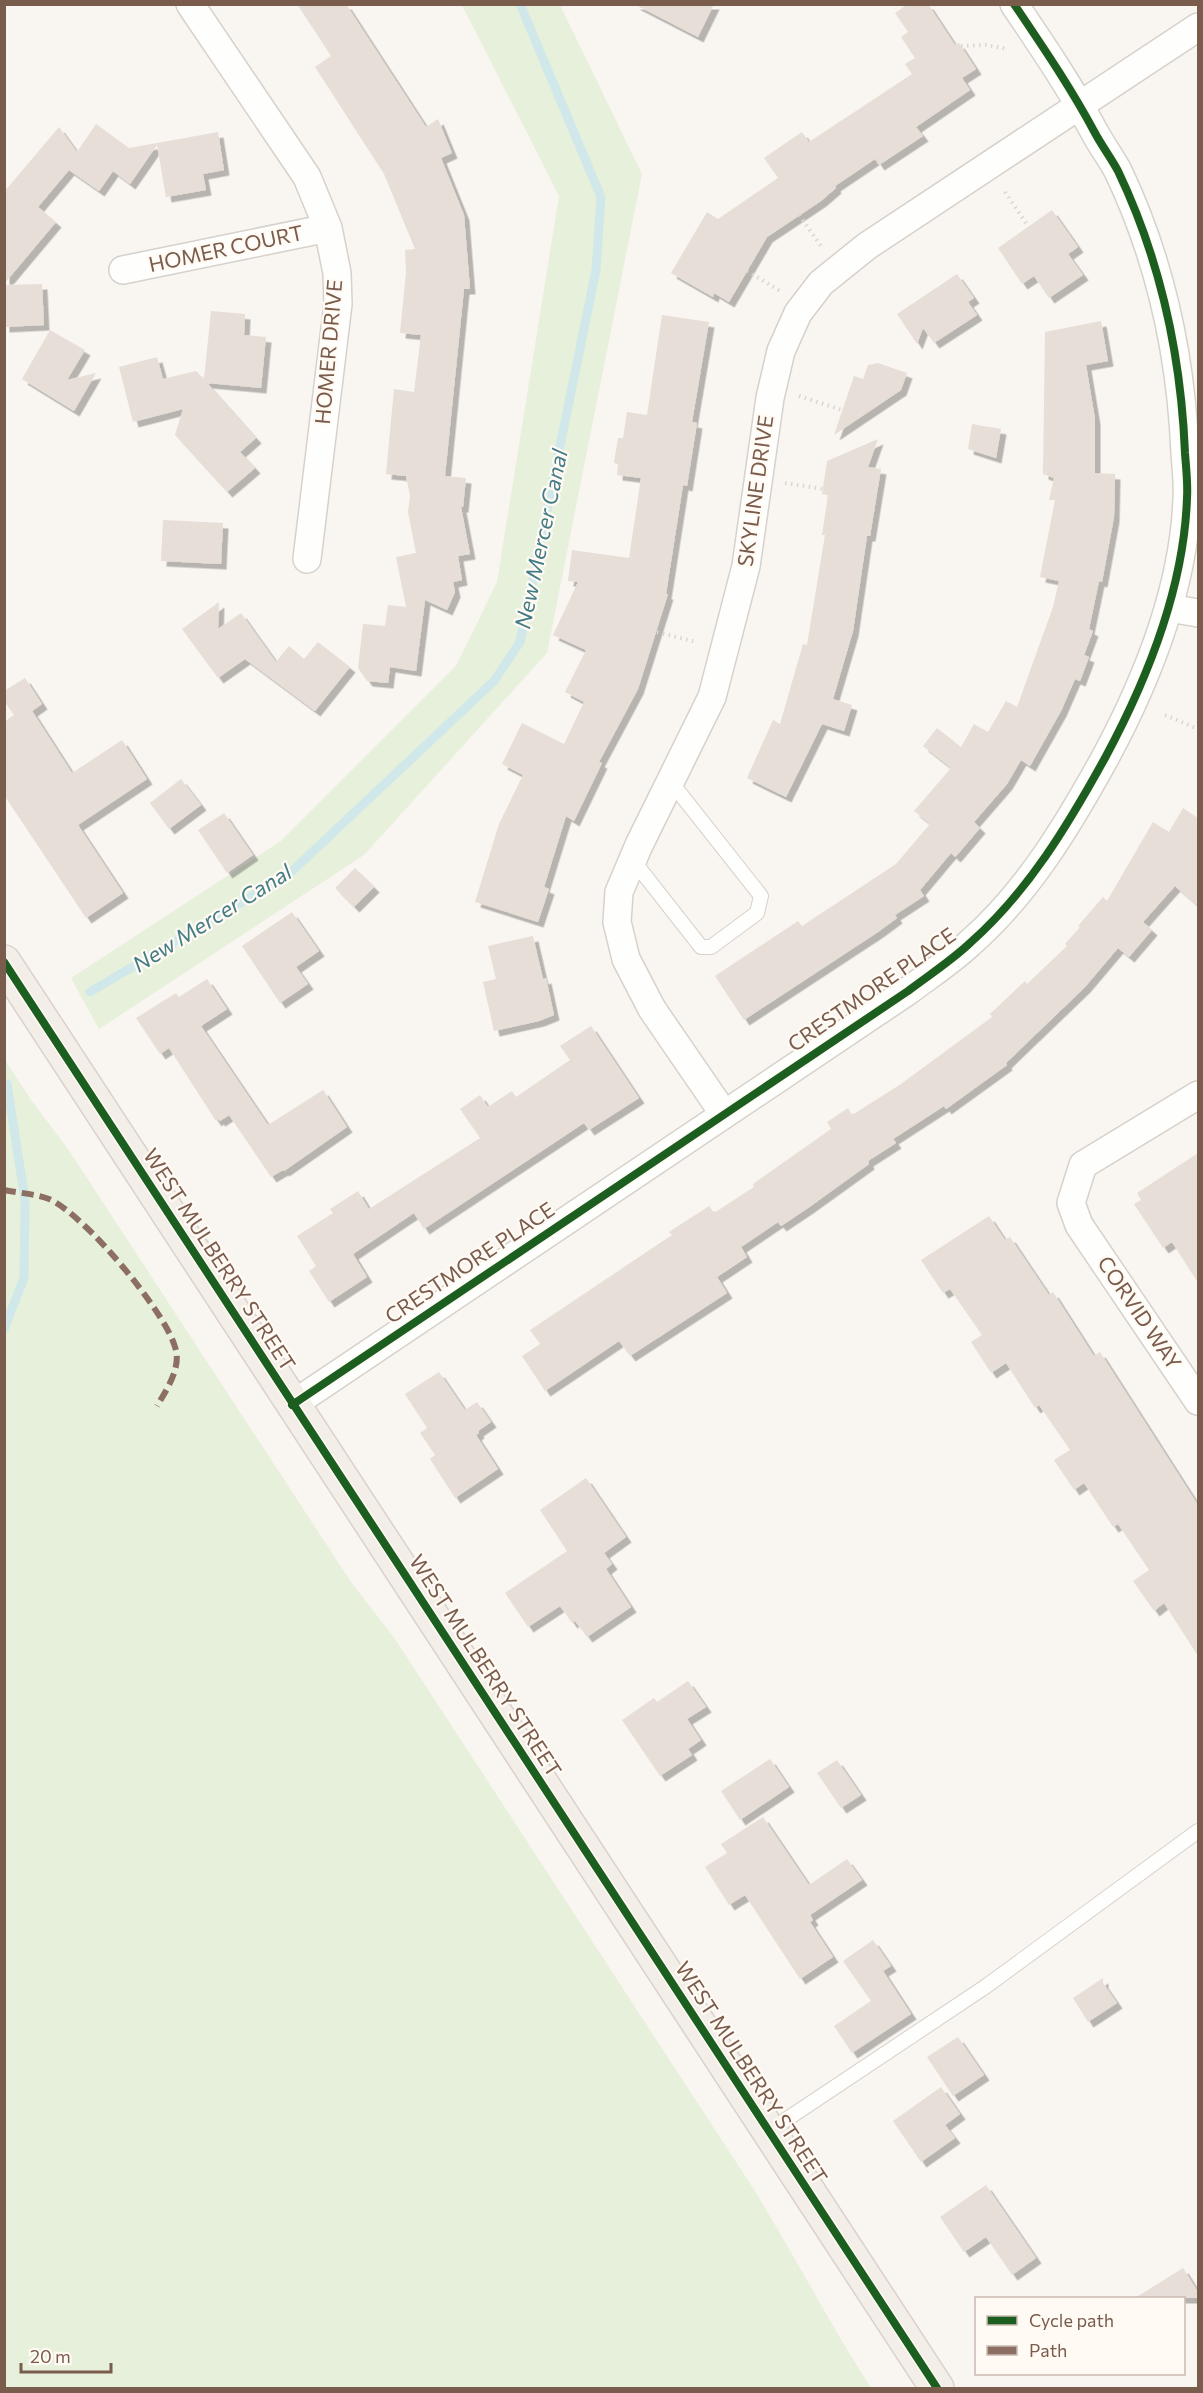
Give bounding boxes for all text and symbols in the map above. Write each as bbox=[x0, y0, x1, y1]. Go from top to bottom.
street label: HOMER COURT bbox=[146, 219, 305, 276]
street label: HOMER DRIVE bbox=[309, 278, 346, 425]
street label: SKYLINE DRIVE bbox=[732, 413, 778, 568]
water label: New Mercer Canal bbox=[508, 446, 573, 631]
water label: New Mercer Canal bbox=[127, 858, 297, 977]
street label: CRESTMORE PLACE bbox=[782, 921, 960, 1056]
street label: WEST MULBERRY STREET bbox=[139, 1143, 302, 1375]
street label: CRESTMORE PLACE bbox=[380, 1196, 559, 1328]
street label: CORVID WAY bbox=[1093, 1251, 1187, 1374]
street label: WEST MULBERRY STREET bbox=[405, 1549, 568, 1781]
street label: WEST MULBERRY STREET bbox=[671, 1956, 834, 2188]
legend bbox=[975, 2297, 1185, 2375]
text: Cycle path bbox=[1029, 2309, 1114, 2331]
scale bar bbox=[21, 2336, 111, 2374]
text: Path bbox=[1029, 2339, 1067, 2361]
text: 20 m bbox=[30, 2345, 71, 2367]

